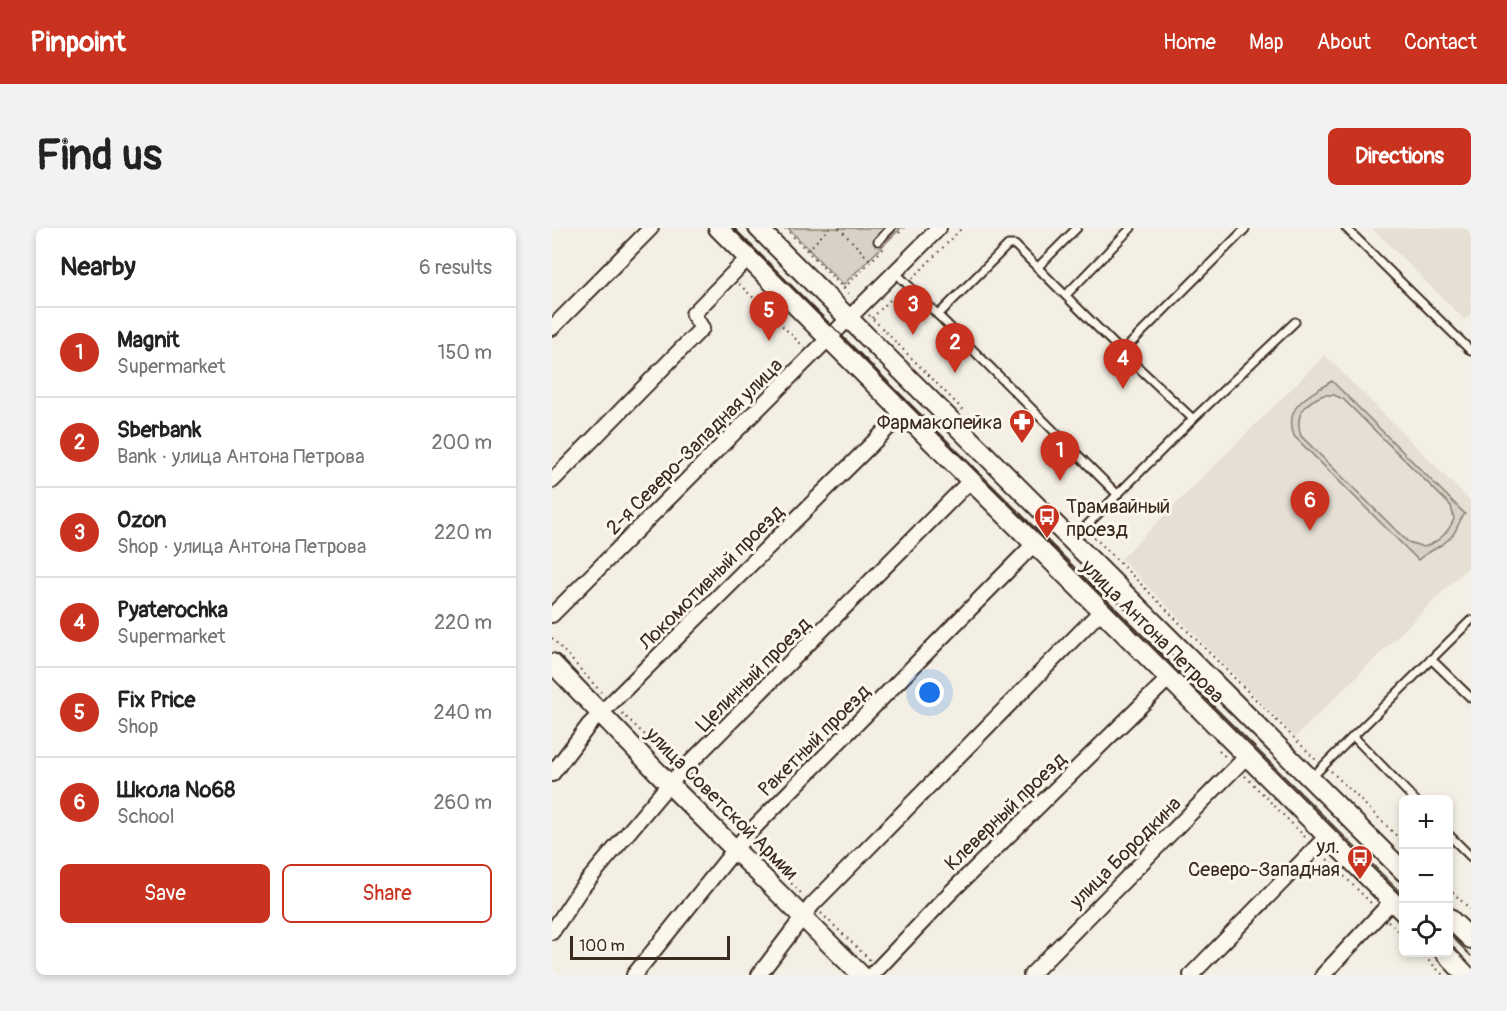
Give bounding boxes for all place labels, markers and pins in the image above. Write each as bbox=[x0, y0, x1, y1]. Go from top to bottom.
pin: 3 bbox=[894, 285, 932, 335]
pin: 5 bbox=[750, 291, 788, 341]
pin: 2 bbox=[936, 324, 974, 373]
pin: 4 bbox=[1104, 340, 1142, 389]
pharmacy icon: Фармакопейка bbox=[1007, 407, 1037, 445]
place label: Фармакопейка bbox=[877, 410, 1002, 435]
pin: 1 bbox=[1040, 432, 1080, 481]
pin: 6 bbox=[1290, 482, 1329, 531]
place label: Трамвайный проезд bbox=[1066, 494, 1170, 542]
bus stop icon: Трамвайный проезд bbox=[1032, 502, 1062, 540]
place label: ул. Северо-Западная bbox=[1188, 834, 1340, 882]
bus stop icon: ул. Северо-Западная bbox=[1345, 843, 1375, 881]

